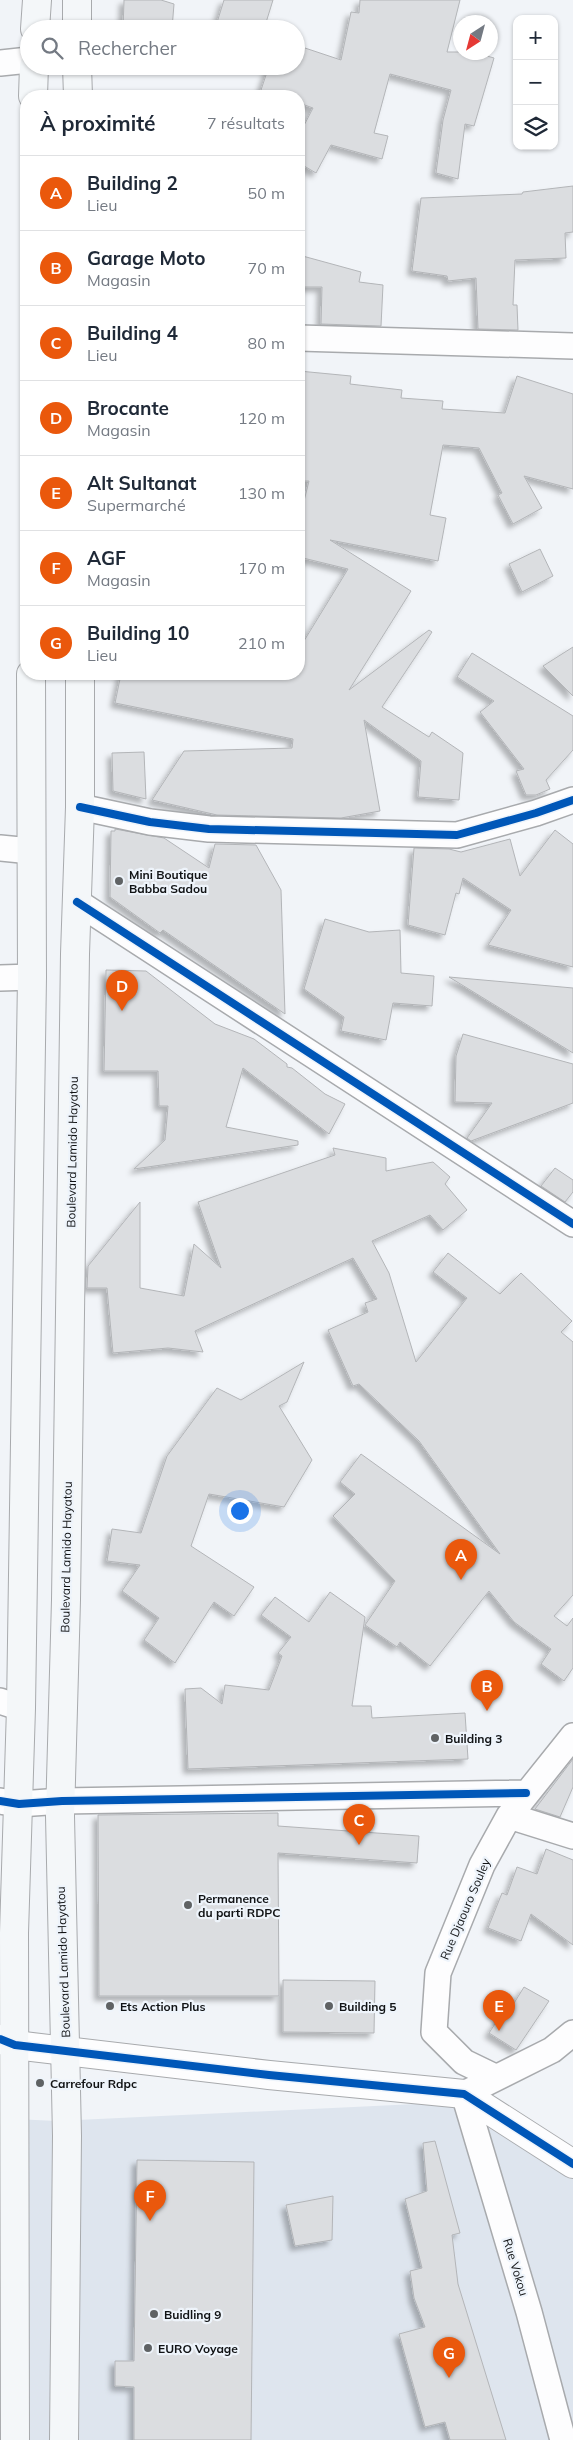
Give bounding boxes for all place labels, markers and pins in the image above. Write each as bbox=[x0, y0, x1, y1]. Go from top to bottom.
place label: Mini Boutique Babba Sadou bbox=[129, 867, 208, 896]
marker: Mini Boutique Babba Sadou bbox=[113, 875, 125, 887]
pin: D bbox=[106, 970, 138, 1011]
pin: A bbox=[445, 1539, 477, 1580]
pin: B bbox=[471, 1670, 503, 1711]
place label: Building 3 bbox=[445, 1731, 502, 1746]
marker: Building 3 bbox=[429, 1732, 441, 1744]
pin: C bbox=[343, 1804, 375, 1845]
place label: Permanence du parti RDPC bbox=[198, 1891, 281, 1920]
marker: Permanence du parti RDPC bbox=[182, 1899, 194, 1911]
pin: E bbox=[483, 1990, 515, 2031]
place label: Ets Action Plus bbox=[120, 1999, 206, 2014]
place label: Building 5 bbox=[339, 1999, 396, 2014]
marker: Ets Action Plus bbox=[104, 2000, 116, 2012]
marker: Building 5 bbox=[323, 2000, 335, 2012]
place label: Carrefour Rdpc bbox=[50, 2076, 137, 2091]
marker: Carrefour Rdpc bbox=[34, 2077, 46, 2089]
pin: F bbox=[134, 2180, 166, 2221]
place label: Buidling 9 bbox=[164, 2307, 221, 2322]
marker: Buidling 9 bbox=[148, 2308, 160, 2320]
pin: G bbox=[433, 2337, 465, 2378]
place label: EURO Voyage bbox=[158, 2341, 238, 2356]
marker: EURO Voyage bbox=[142, 2342, 154, 2354]

